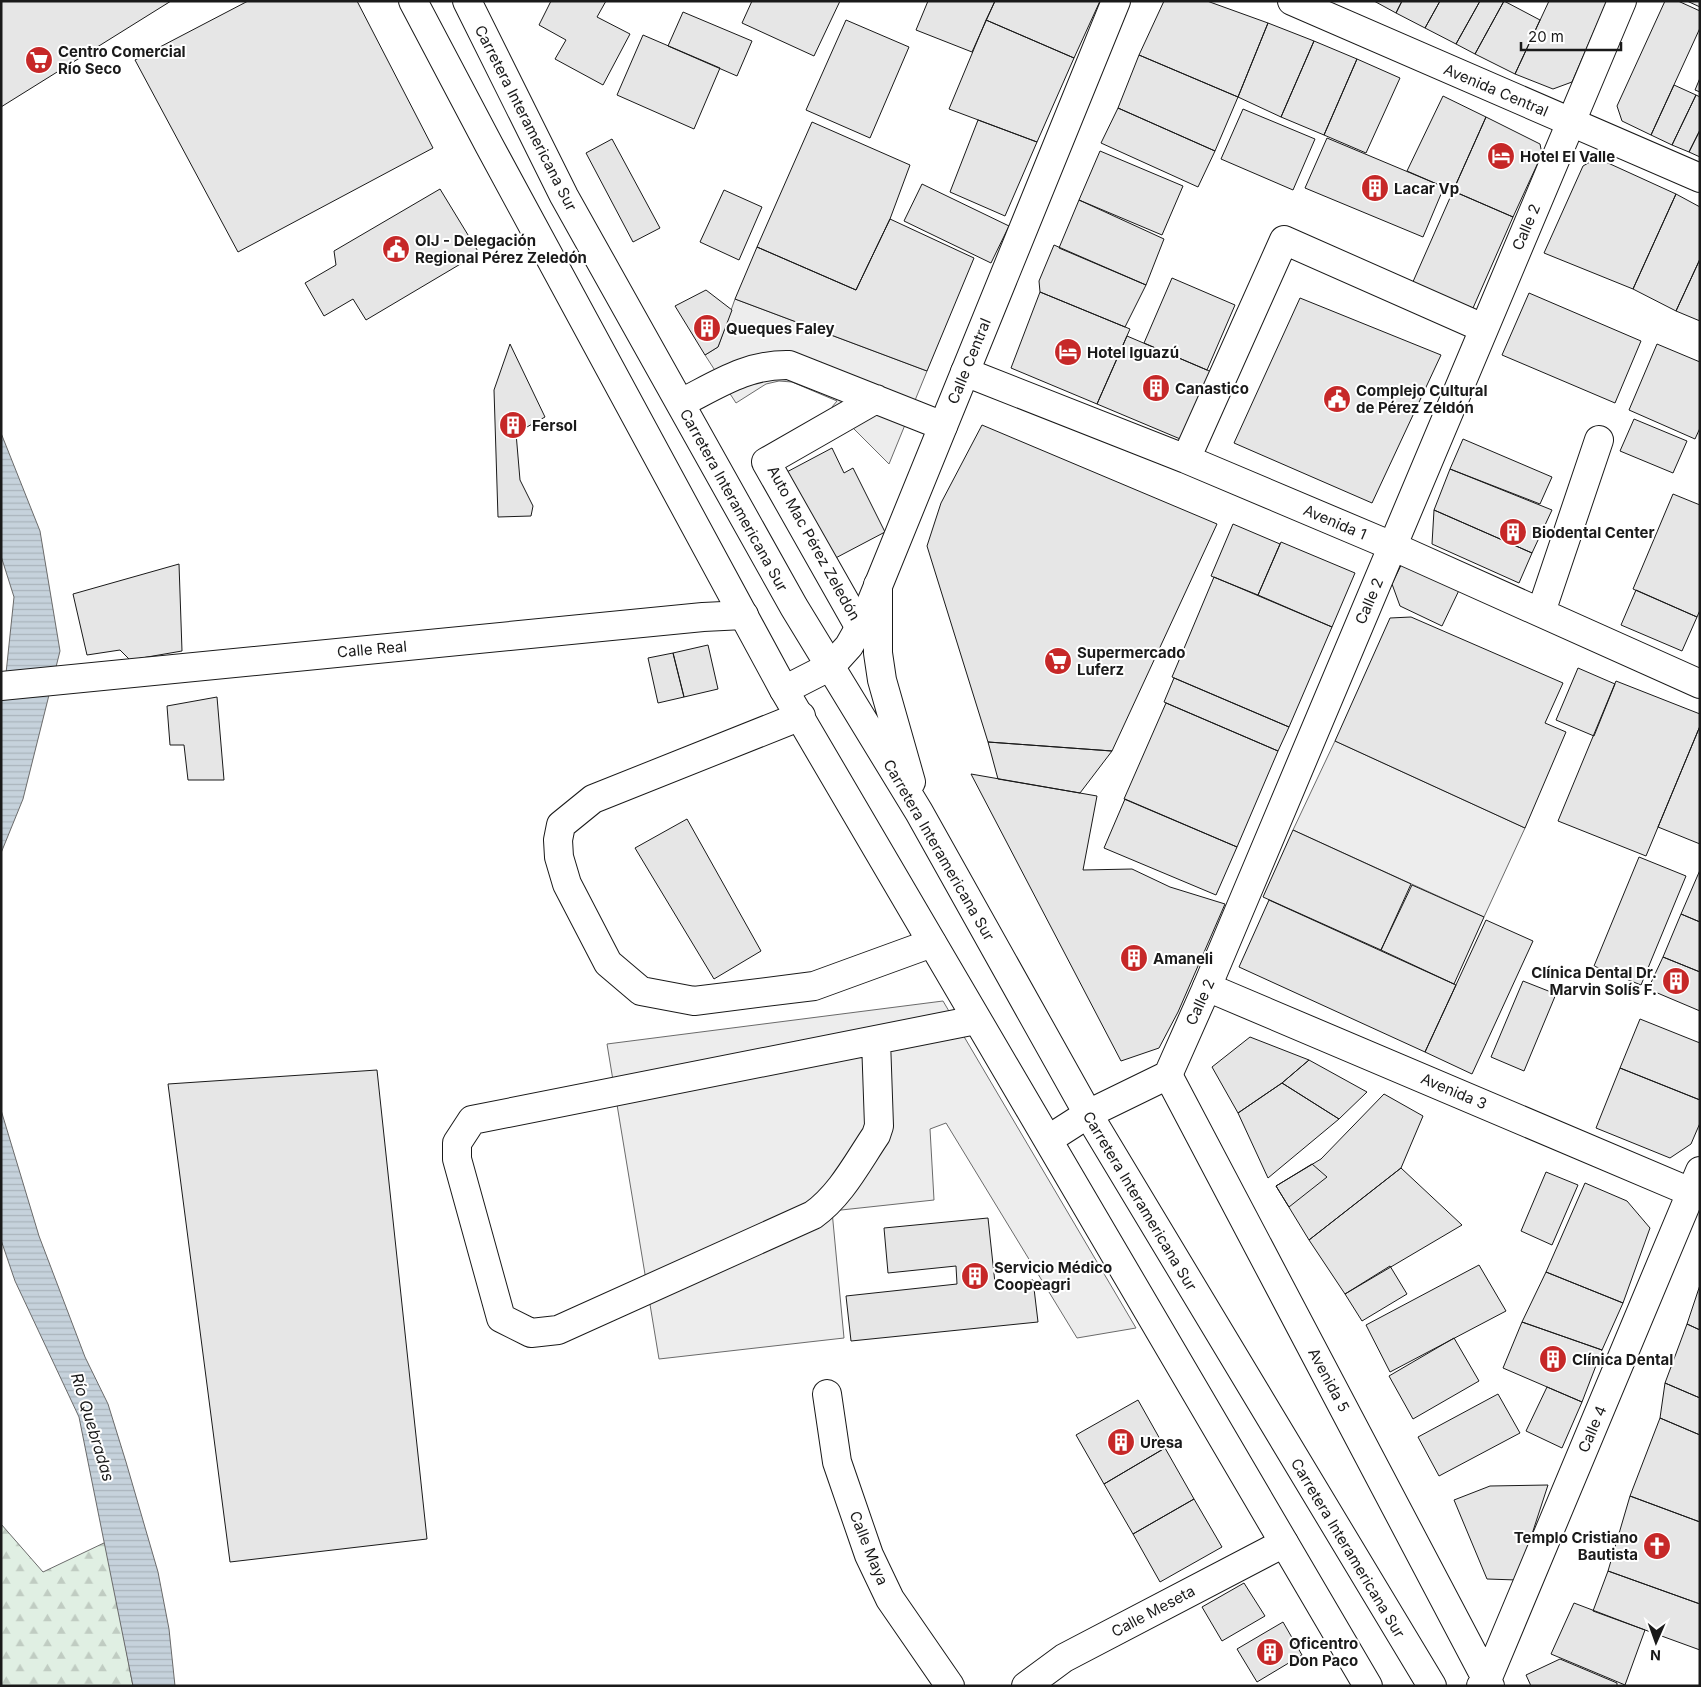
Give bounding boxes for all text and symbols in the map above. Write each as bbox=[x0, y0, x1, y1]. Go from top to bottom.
scale bar bbox=[1521, 20, 1621, 52]
street label: Carretera Interamericana Sur bbox=[471, 22, 581, 214]
text: 20 m bbox=[1528, 27, 1564, 46]
place label: Centro Comercial Río Seco bbox=[58, 42, 186, 78]
supermarket icon: Centro Comercial Río Seco bbox=[24, 45, 54, 75]
street label: Avenida Central bbox=[1441, 59, 1551, 121]
hotel icon: Hotel El Valle bbox=[1486, 141, 1516, 171]
place label: Hotel El Valle bbox=[1520, 147, 1615, 166]
building icon: Lacar Vp bbox=[1360, 173, 1390, 203]
place label: Lacar Vp bbox=[1394, 179, 1459, 198]
street label: Calle 2 bbox=[1508, 201, 1544, 253]
place label: OIJ - Delegación Regional Pérez Zeledón bbox=[415, 231, 587, 267]
public building icon: OIJ - Delegación Regional Pérez Zeledón bbox=[381, 234, 411, 264]
building icon: Queques Faley bbox=[692, 313, 722, 343]
street label: Calle Central bbox=[943, 315, 995, 407]
place label: Queques Faley bbox=[726, 319, 835, 338]
hotel icon: Hotel Iguazú bbox=[1053, 337, 1083, 367]
place label: Hotel Iguazú bbox=[1087, 343, 1179, 362]
building icon: Canastico bbox=[1141, 373, 1171, 403]
place label: Canastico bbox=[1175, 379, 1249, 398]
place label: Complejo Cultural de Pérez Zeldón bbox=[1356, 381, 1487, 417]
public building icon: Complejo Cultural de Pérez Zeldón bbox=[1322, 384, 1352, 414]
street label: Carretera Interamericana Sur bbox=[676, 405, 792, 595]
building icon: Fersol bbox=[498, 410, 528, 440]
place label: Fersol bbox=[532, 416, 577, 435]
street label: Auto Mac Pérez Zeledón bbox=[763, 462, 865, 624]
street label: Avenida 1 bbox=[1301, 500, 1369, 544]
building icon: Biodental Center bbox=[1498, 517, 1528, 547]
place label: Biodental Center bbox=[1532, 523, 1655, 542]
street label: Calle 2 bbox=[1351, 575, 1387, 627]
street label: Calle Real bbox=[336, 636, 408, 662]
place label: Supermercado Luferz bbox=[1077, 643, 1185, 679]
supermarket icon: Supermercado Luferz bbox=[1043, 646, 1073, 676]
street label: Carretera Interamericana Sur bbox=[879, 756, 999, 944]
building icon: Amaneli bbox=[1119, 943, 1149, 973]
place label: Amaneli bbox=[1153, 949, 1213, 968]
place label: Clínica Dental Dr. Marvin Solís F. bbox=[1531, 963, 1657, 999]
building icon: Clínica Dental Dr. Marvin Solís F. bbox=[1661, 966, 1691, 996]
street label: Calle 2 bbox=[1181, 976, 1219, 1028]
street label: Avenida 3 bbox=[1418, 1069, 1490, 1113]
street label: Carretera Interamericana Sur bbox=[1079, 1108, 1201, 1294]
place label: Servicio Médico Coopeagri bbox=[994, 1258, 1112, 1294]
building icon: Servicio Médico Coopeagri bbox=[960, 1261, 990, 1291]
building icon: Clínica Dental bbox=[1538, 1344, 1568, 1374]
street label: Avenida 5 bbox=[1304, 1345, 1354, 1415]
place label: Clínica Dental bbox=[1572, 1350, 1673, 1369]
water label: Río Quebradas bbox=[67, 1370, 119, 1484]
street label: Calle 4 bbox=[1574, 1403, 1610, 1455]
building icon: Uresa bbox=[1106, 1427, 1136, 1457]
place label: Uresa bbox=[1140, 1433, 1183, 1452]
street label: Carretera Interamericana Sur bbox=[1287, 1455, 1409, 1641]
street label: Calle Maya bbox=[846, 1508, 892, 1588]
place label: Templo Cristiano Bautista bbox=[1514, 1528, 1638, 1564]
church icon: Templo Cristiano Bautista bbox=[1642, 1531, 1672, 1561]
street label: Calle Meseta bbox=[1108, 1581, 1198, 1641]
north arrow bbox=[1631, 1617, 1681, 1667]
place label: Oficentro Don Paco bbox=[1289, 1634, 1358, 1670]
building icon: Oficentro Don Paco bbox=[1255, 1637, 1285, 1667]
text: N bbox=[1650, 1647, 1661, 1664]

